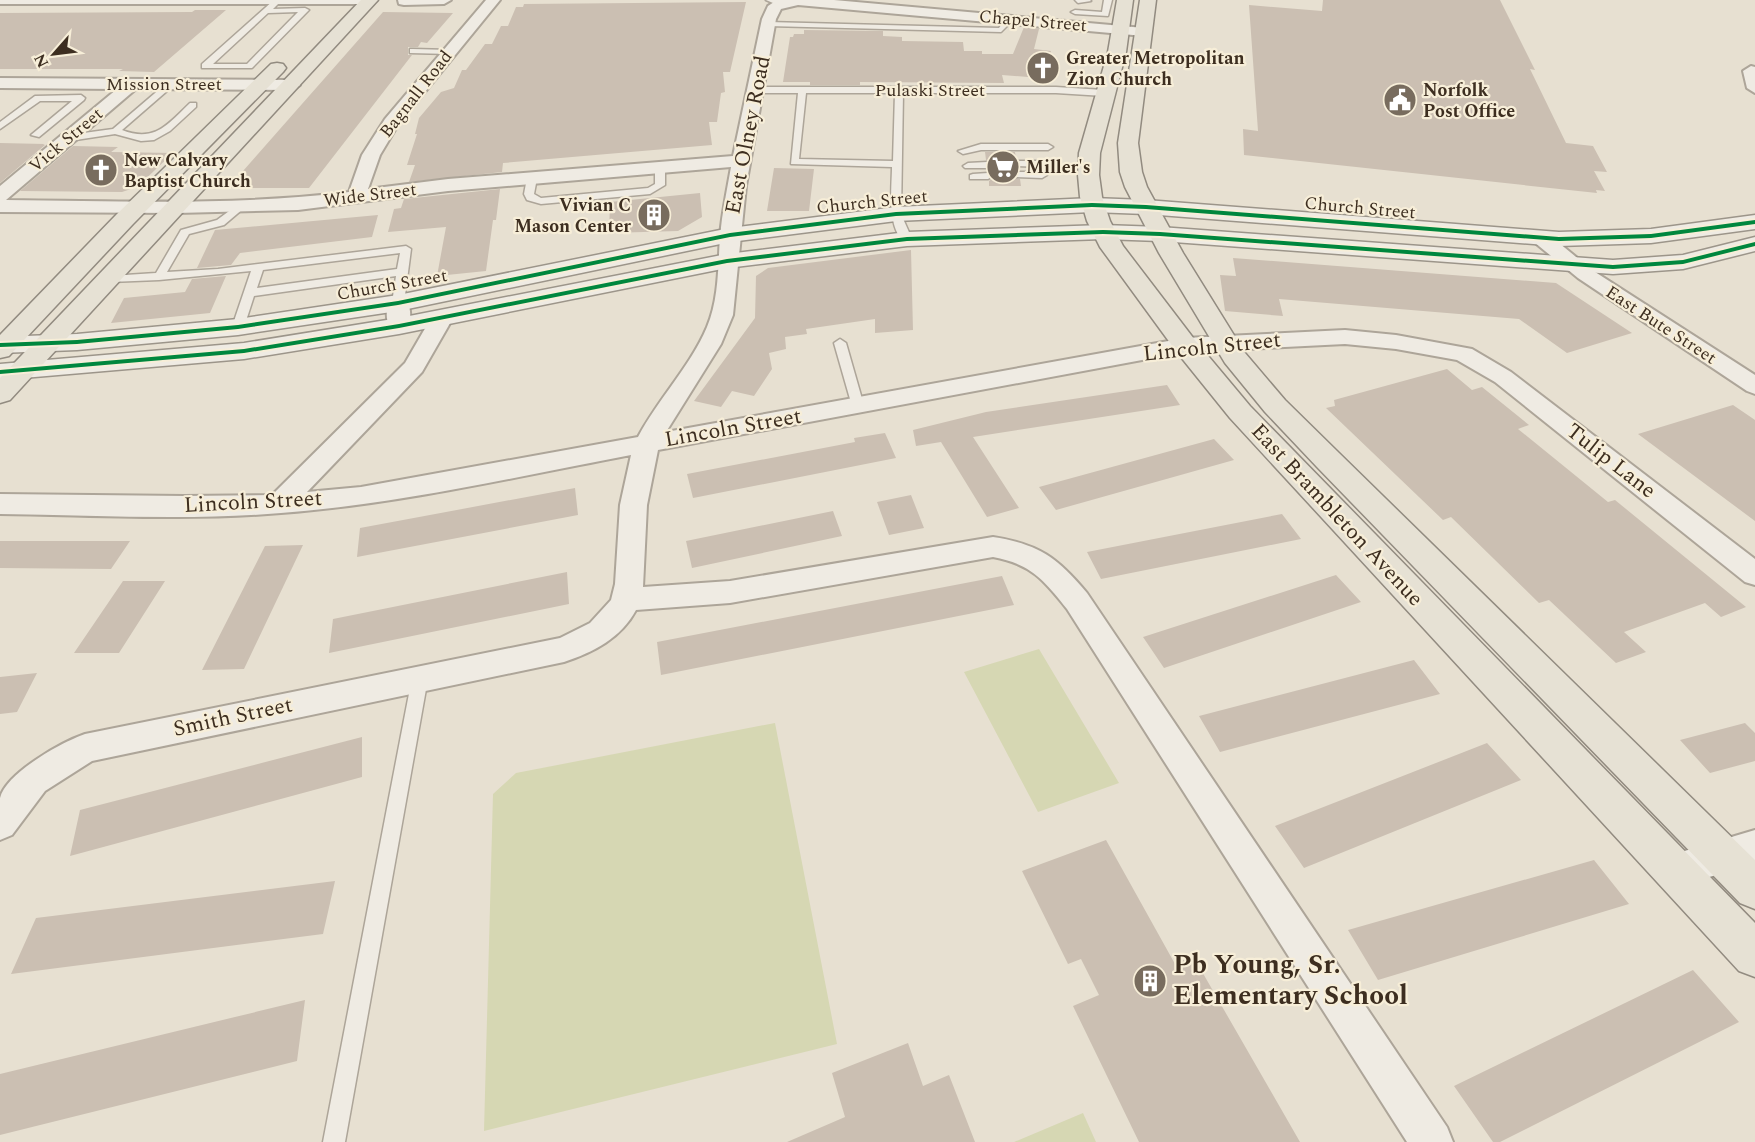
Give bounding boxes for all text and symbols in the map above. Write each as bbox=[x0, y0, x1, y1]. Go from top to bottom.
street label: Chapel Street bbox=[978, 3, 1088, 39]
north arrow bbox=[24, 24, 84, 84]
street label: Bagnall Road bbox=[373, 44, 459, 144]
place label: Greater Metropolitan Zion Church bbox=[1066, 45, 1245, 93]
text: N bbox=[28, 49, 55, 72]
church icon: Greater Metropolitan Zion Church bbox=[1025, 50, 1061, 86]
street label: East Olney Road bbox=[716, 53, 780, 217]
street label: Mission Street bbox=[106, 71, 222, 98]
street label: Pulaski Street bbox=[875, 77, 985, 104]
place label: Norfolk Post Office bbox=[1423, 77, 1515, 125]
public building icon: Norfolk Post Office bbox=[1382, 82, 1418, 118]
street label: Vick Street bbox=[23, 101, 109, 179]
place label: New Calvary Baptist Church bbox=[124, 147, 251, 195]
supermarket icon: Miller's bbox=[985, 149, 1021, 185]
church icon: New Calvary Baptist Church bbox=[83, 152, 119, 188]
place label: Miller's bbox=[1026, 154, 1091, 181]
street label: Wide Street bbox=[322, 176, 418, 214]
street label: Church Street bbox=[815, 183, 929, 221]
street label: Church Street bbox=[1303, 190, 1417, 226]
place label: Vivian C Mason Center bbox=[514, 192, 631, 240]
building icon: Vivian C Mason Center bbox=[636, 197, 672, 233]
street label: Church Street bbox=[335, 262, 449, 308]
street label: East Bute Street bbox=[1600, 279, 1722, 371]
street label: Lincoln Street bbox=[1141, 323, 1283, 371]
street label: Lincoln Street bbox=[662, 400, 804, 456]
street label: Tulip Lane bbox=[1559, 415, 1663, 507]
street label: East Brambleton Avenue bbox=[1243, 416, 1431, 614]
street label: Lincoln Street bbox=[183, 482, 323, 522]
street label: Smith Street bbox=[170, 688, 296, 746]
place label: Pb Young, Sr. Elementary School bbox=[1173, 944, 1408, 1017]
building icon: Pb Young, Sr. Elementary School bbox=[1132, 963, 1168, 999]

